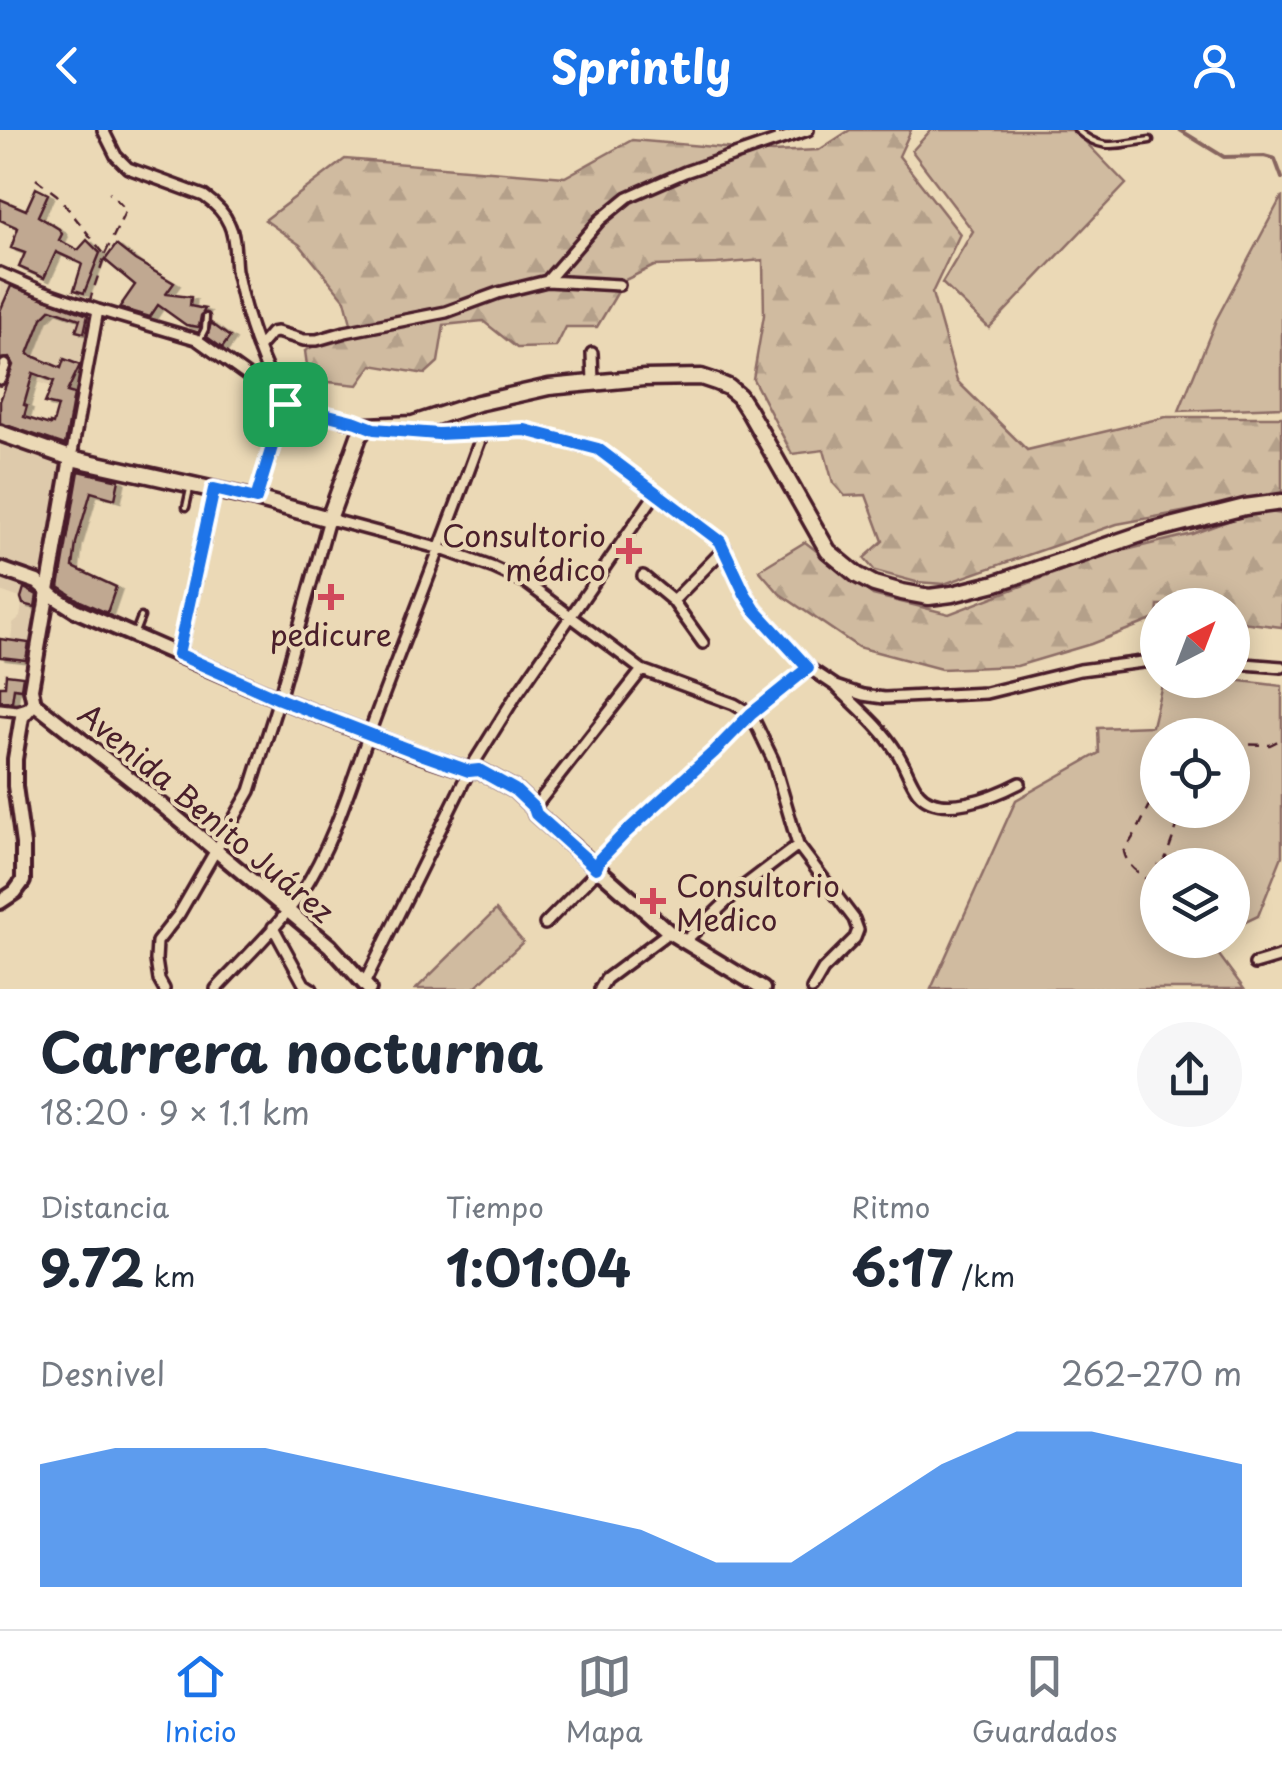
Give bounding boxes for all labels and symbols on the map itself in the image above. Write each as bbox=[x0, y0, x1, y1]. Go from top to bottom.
pin bbox=[243, 362, 328, 447]
place label: Consultorio médico bbox=[442, 512, 606, 591]
marker: Consultorio médico bbox=[616, 538, 642, 564]
marker: pedicure bbox=[318, 584, 344, 610]
north arrow bbox=[1140, 588, 1250, 698]
place label: pedicure bbox=[270, 611, 392, 656]
street label: Avenida Benito Juárez bbox=[69, 691, 345, 933]
place label: Consultorio Medico bbox=[676, 862, 840, 941]
marker: Consultorio Medico bbox=[640, 888, 666, 914]

